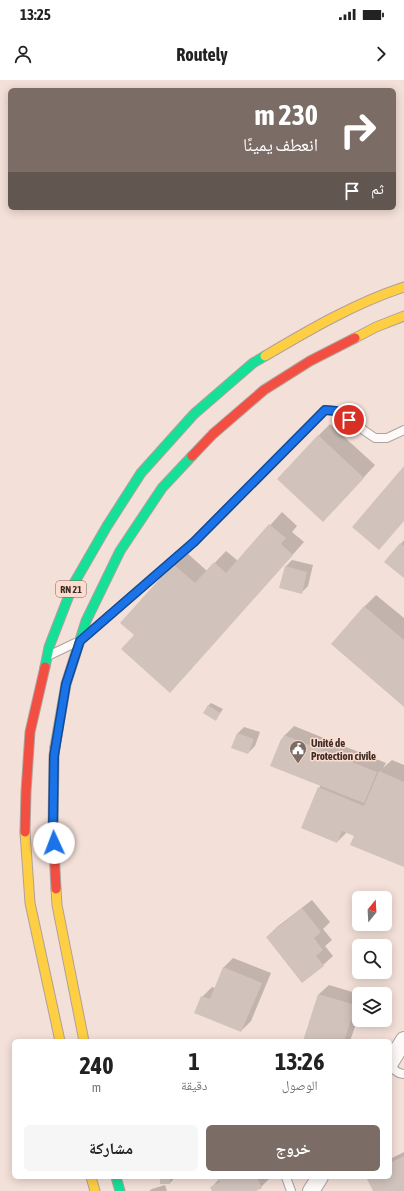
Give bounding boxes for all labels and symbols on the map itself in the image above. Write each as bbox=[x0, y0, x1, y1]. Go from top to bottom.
pin bbox=[332, 403, 366, 437]
road number: RN 21 bbox=[56, 581, 86, 597]
place label: Unité de Protection civile bbox=[311, 737, 376, 762]
public building icon: Unité de Protection civile bbox=[288, 739, 308, 764]
position arrow bbox=[33, 822, 75, 864]
north arrow bbox=[352, 891, 392, 931]

